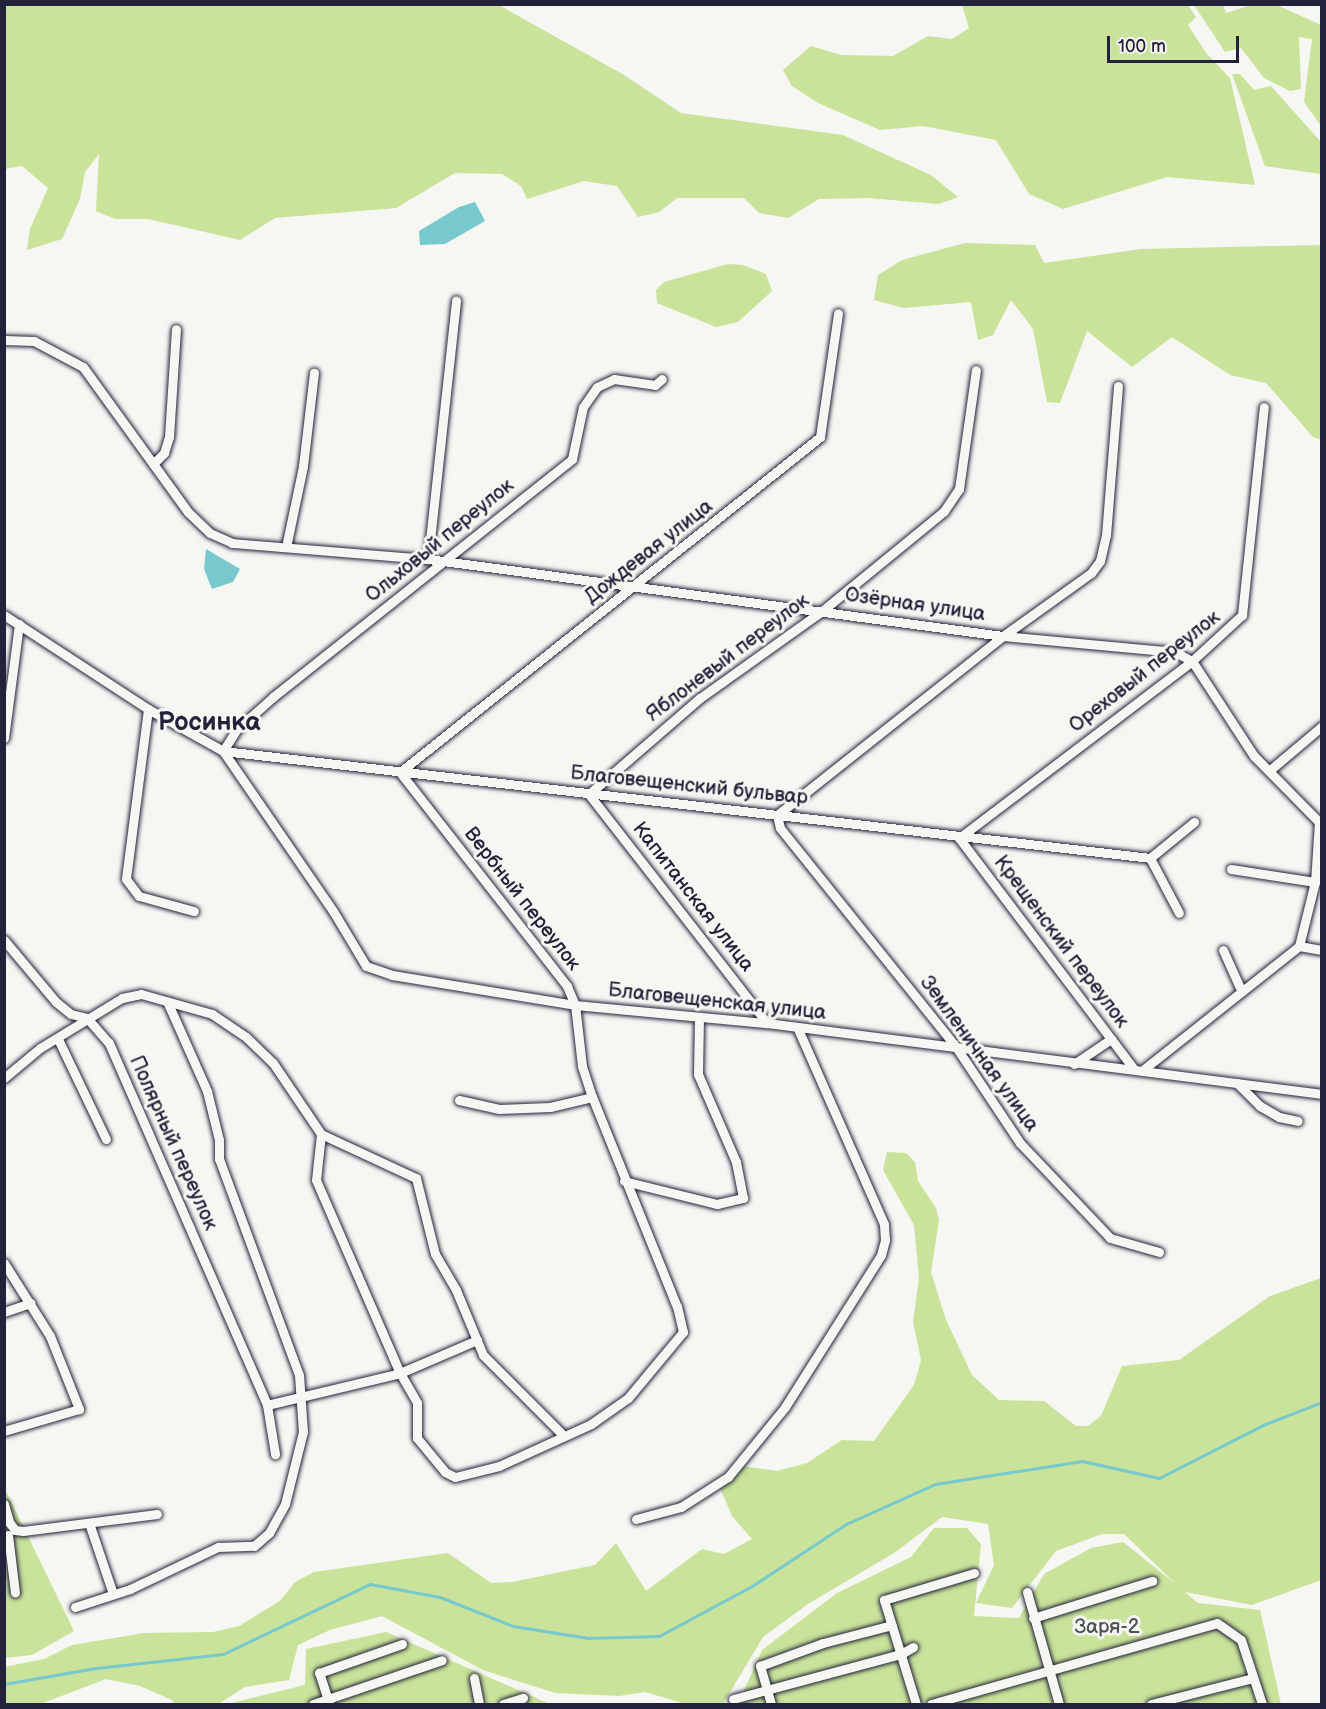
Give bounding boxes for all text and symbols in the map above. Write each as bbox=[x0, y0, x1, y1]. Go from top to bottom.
scale bar bbox=[1110, 24, 1242, 62]
text: 100 m bbox=[1118, 36, 1166, 57]
street label: Ольховый переулок bbox=[361, 474, 519, 608]
street label: Дождевая улица bbox=[580, 495, 718, 609]
street label: Озёрная улица bbox=[843, 583, 987, 627]
street label: Яблоневый переулок bbox=[642, 589, 814, 727]
street label: Ореховый переулок bbox=[1065, 606, 1225, 738]
district label: Росинка bbox=[158, 707, 260, 739]
street label: Благовещенский бульвар bbox=[569, 762, 809, 810]
street label: Капитанская улица bbox=[627, 817, 759, 977]
street label: Вербный переулок bbox=[459, 823, 585, 975]
street label: Крещенский переулок bbox=[988, 851, 1134, 1033]
street label: Земленичная улица bbox=[915, 972, 1043, 1136]
street label: Благовещенская улица bbox=[607, 979, 827, 1025]
street label: Полярный переулок bbox=[124, 1052, 222, 1234]
park label: Заря-2 bbox=[1074, 1615, 1140, 1639]

